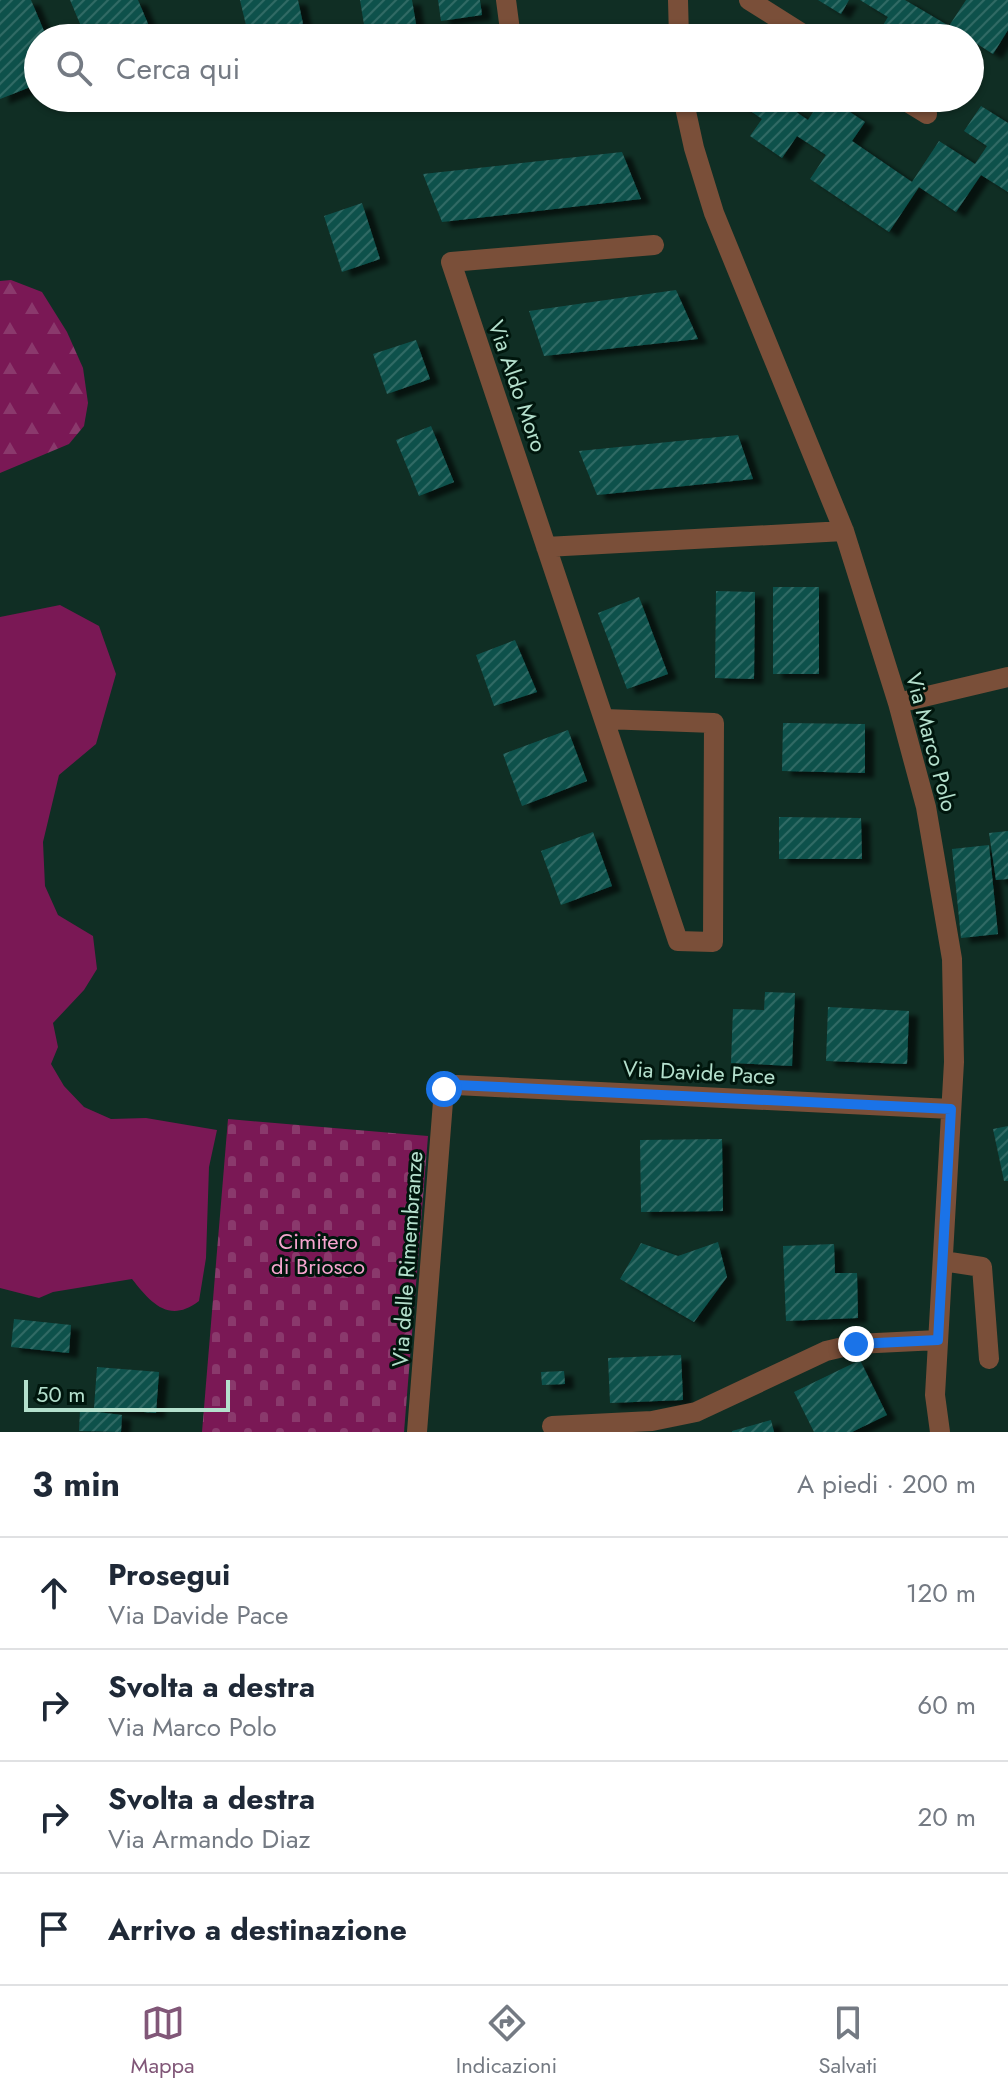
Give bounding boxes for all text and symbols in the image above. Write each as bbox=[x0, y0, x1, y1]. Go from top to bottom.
search box bbox=[24, 24, 984, 112]
icon: search bbox=[52, 46, 96, 90]
text: Cerca qui bbox=[116, 47, 240, 90]
street label: Via Aldo Moro bbox=[481, 316, 555, 456]
street label: Via Marco Polo bbox=[898, 669, 966, 815]
street label: Via Davide Pace bbox=[622, 1052, 776, 1092]
route start bbox=[426, 1071, 462, 1107]
street label: Via delle Rimembranze bbox=[383, 1150, 431, 1368]
park label: Cimitero di Briosco bbox=[271, 1225, 365, 1282]
route end bbox=[838, 1326, 874, 1362]
scale bar bbox=[24, 1376, 230, 1412]
text: 50 m bbox=[36, 1378, 85, 1410]
text: 3 min bbox=[32, 1460, 120, 1509]
text: A piedi · 200 m bbox=[797, 1465, 976, 1503]
text: Prosegui bbox=[108, 1553, 230, 1596]
icon: ahead bbox=[32, 1571, 76, 1615]
text: 120 m bbox=[906, 1574, 976, 1612]
text: Via Davide Pace bbox=[108, 1596, 288, 1634]
text: Svolta a destra bbox=[108, 1665, 315, 1708]
icon: right bbox=[32, 1683, 76, 1727]
text: 60 m bbox=[917, 1686, 976, 1724]
text: Via Marco Polo bbox=[108, 1708, 277, 1746]
text: Svolta a destra bbox=[108, 1777, 315, 1820]
icon: right bbox=[32, 1795, 76, 1839]
text: 20 m bbox=[918, 1798, 976, 1836]
text: Via Armando Diaz bbox=[108, 1820, 310, 1858]
icon: arrive bbox=[32, 1907, 76, 1951]
text: Arrivo a destinazione bbox=[108, 1908, 407, 1951]
tab: Mappa bbox=[131, 2001, 195, 2081]
tab: Indicazioni bbox=[456, 2001, 557, 2081]
tab: Salvati bbox=[818, 2001, 877, 2081]

